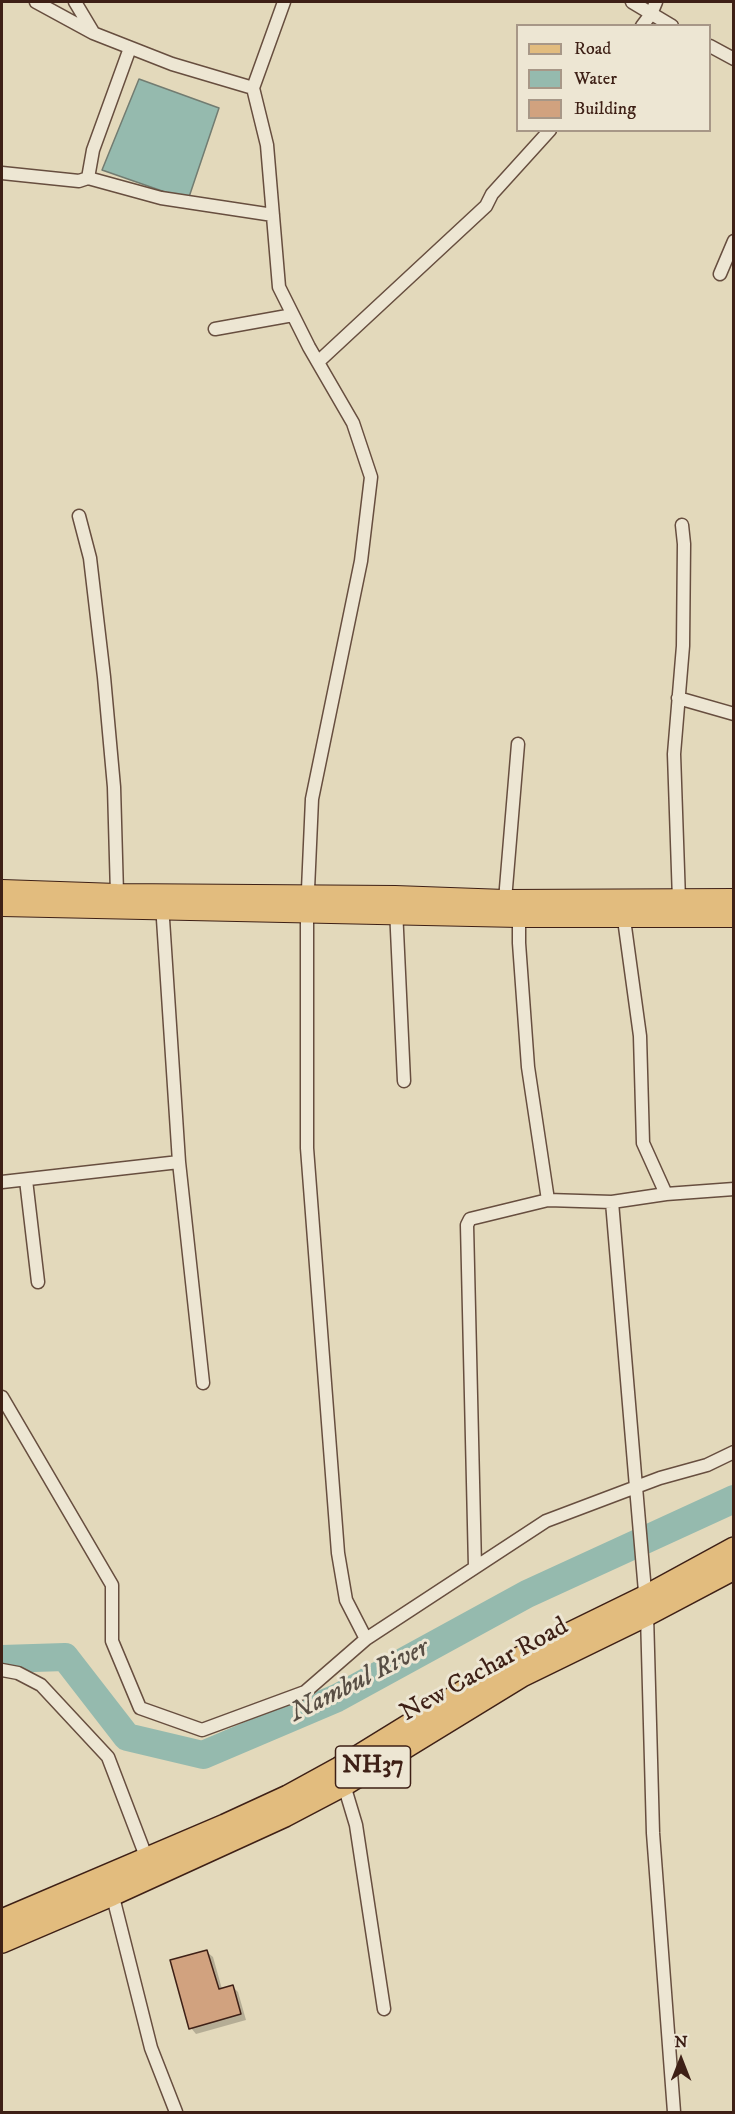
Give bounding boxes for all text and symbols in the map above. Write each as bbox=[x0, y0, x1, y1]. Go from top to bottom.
legend bbox=[516, 24, 711, 132]
text: Road bbox=[574, 38, 611, 60]
text: Water bbox=[574, 68, 617, 90]
text: Building bbox=[574, 98, 636, 120]
street label: New Cachar Road bbox=[396, 1612, 574, 1730]
water label: Nambul River bbox=[285, 1633, 435, 1731]
road number: NH37 bbox=[336, 1746, 410, 1788]
north arrow bbox=[651, 2030, 711, 2090]
text: N bbox=[674, 2032, 688, 2052]

